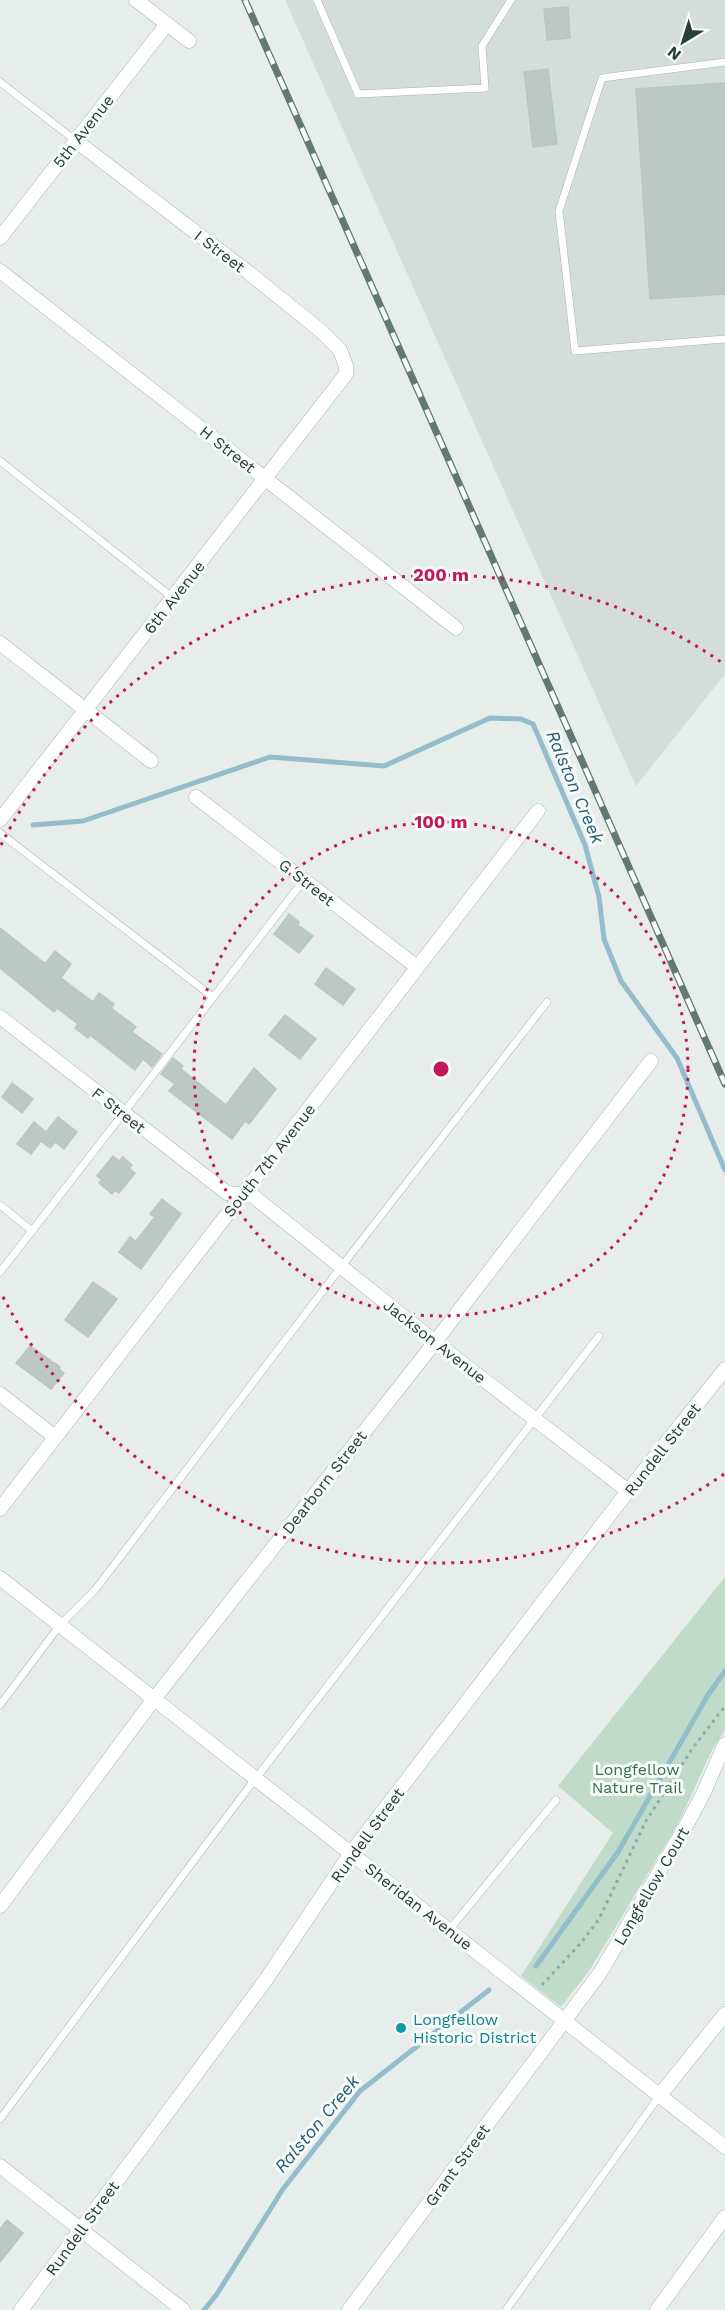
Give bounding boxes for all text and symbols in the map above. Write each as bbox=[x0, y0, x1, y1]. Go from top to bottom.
north arrow bbox=[653, 12, 713, 72]
text: N bbox=[664, 42, 685, 65]
street label: 5th Avenue bbox=[49, 91, 118, 172]
street label: I Street bbox=[191, 226, 249, 277]
street label: H Street bbox=[196, 422, 260, 477]
street label: 6th Avenue bbox=[140, 557, 209, 638]
text: 200 m bbox=[413, 564, 469, 585]
water label: Ralston Creek bbox=[542, 727, 609, 848]
text: 100 m bbox=[414, 811, 468, 832]
street label: G Street bbox=[275, 855, 338, 910]
centre of rings bbox=[431, 1059, 451, 1079]
street label: F Street bbox=[88, 1084, 150, 1137]
street label: South 7th Avenue bbox=[219, 1100, 319, 1221]
street label: Jackson Avenue bbox=[380, 1295, 490, 1387]
street label: Rundell Street bbox=[620, 1399, 705, 1499]
street label: Dearborn Street bbox=[278, 1427, 371, 1538]
park label: Longfellow Nature Trail bbox=[592, 1760, 682, 1797]
street label: Rundell Street bbox=[327, 1784, 408, 1886]
street label: Longfellow Court bbox=[610, 1823, 693, 1949]
street label: Sheridan Avenue bbox=[361, 1859, 476, 1954]
place label: Longfellow Historic District bbox=[413, 2010, 537, 2047]
marker: Longfellow Historic District bbox=[394, 2021, 408, 2035]
water label: Ralston Creek bbox=[270, 2070, 364, 2177]
street label: Grant Street bbox=[421, 2120, 494, 2210]
street label: Rundell Street bbox=[42, 2177, 123, 2279]

